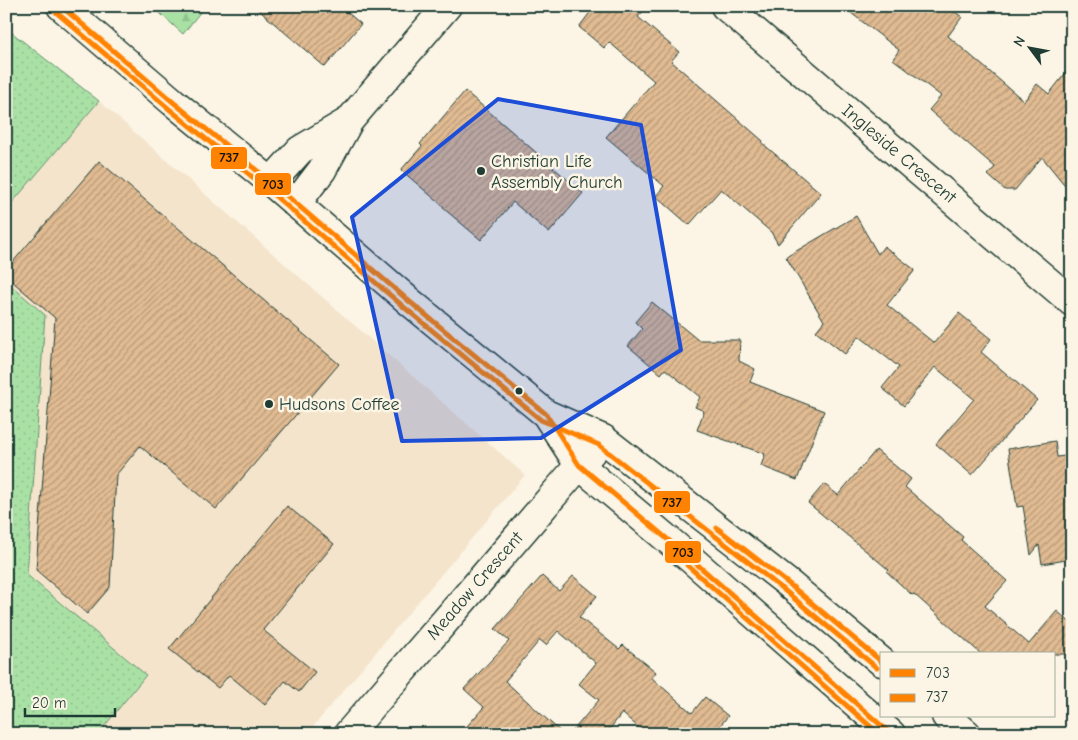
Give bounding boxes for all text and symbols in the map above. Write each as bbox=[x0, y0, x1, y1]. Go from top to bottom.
north arrow bbox=[1006, 22, 1056, 72]
text: N bbox=[1010, 33, 1029, 50]
street label: Ingleside Crescent bbox=[838, 100, 961, 208]
line badge: 737 bbox=[210, 146, 248, 170]
text: 737 bbox=[219, 149, 239, 166]
place label: Christian Life Assembly Church bbox=[491, 151, 623, 193]
marker: Christian Life Assembly Church bbox=[475, 165, 487, 177]
line badge: 703 bbox=[254, 172, 292, 196]
text: 703 bbox=[262, 176, 284, 193]
unlabelled marker bbox=[514, 386, 524, 396]
place label: Hudsons Coffee bbox=[279, 394, 399, 415]
marker: Hudsons Coffee bbox=[263, 398, 275, 410]
line badge: 737 bbox=[653, 490, 691, 514]
text: 737 bbox=[662, 494, 682, 511]
street label: Meadow Crescent bbox=[422, 527, 528, 644]
line badge: 703 bbox=[664, 540, 702, 564]
text: 703 bbox=[672, 544, 694, 561]
legend bbox=[880, 652, 1056, 718]
text: 703 bbox=[926, 664, 950, 682]
scale bar bbox=[25, 685, 115, 717]
text: 737 bbox=[926, 688, 948, 706]
text: 20 m bbox=[32, 694, 66, 712]

